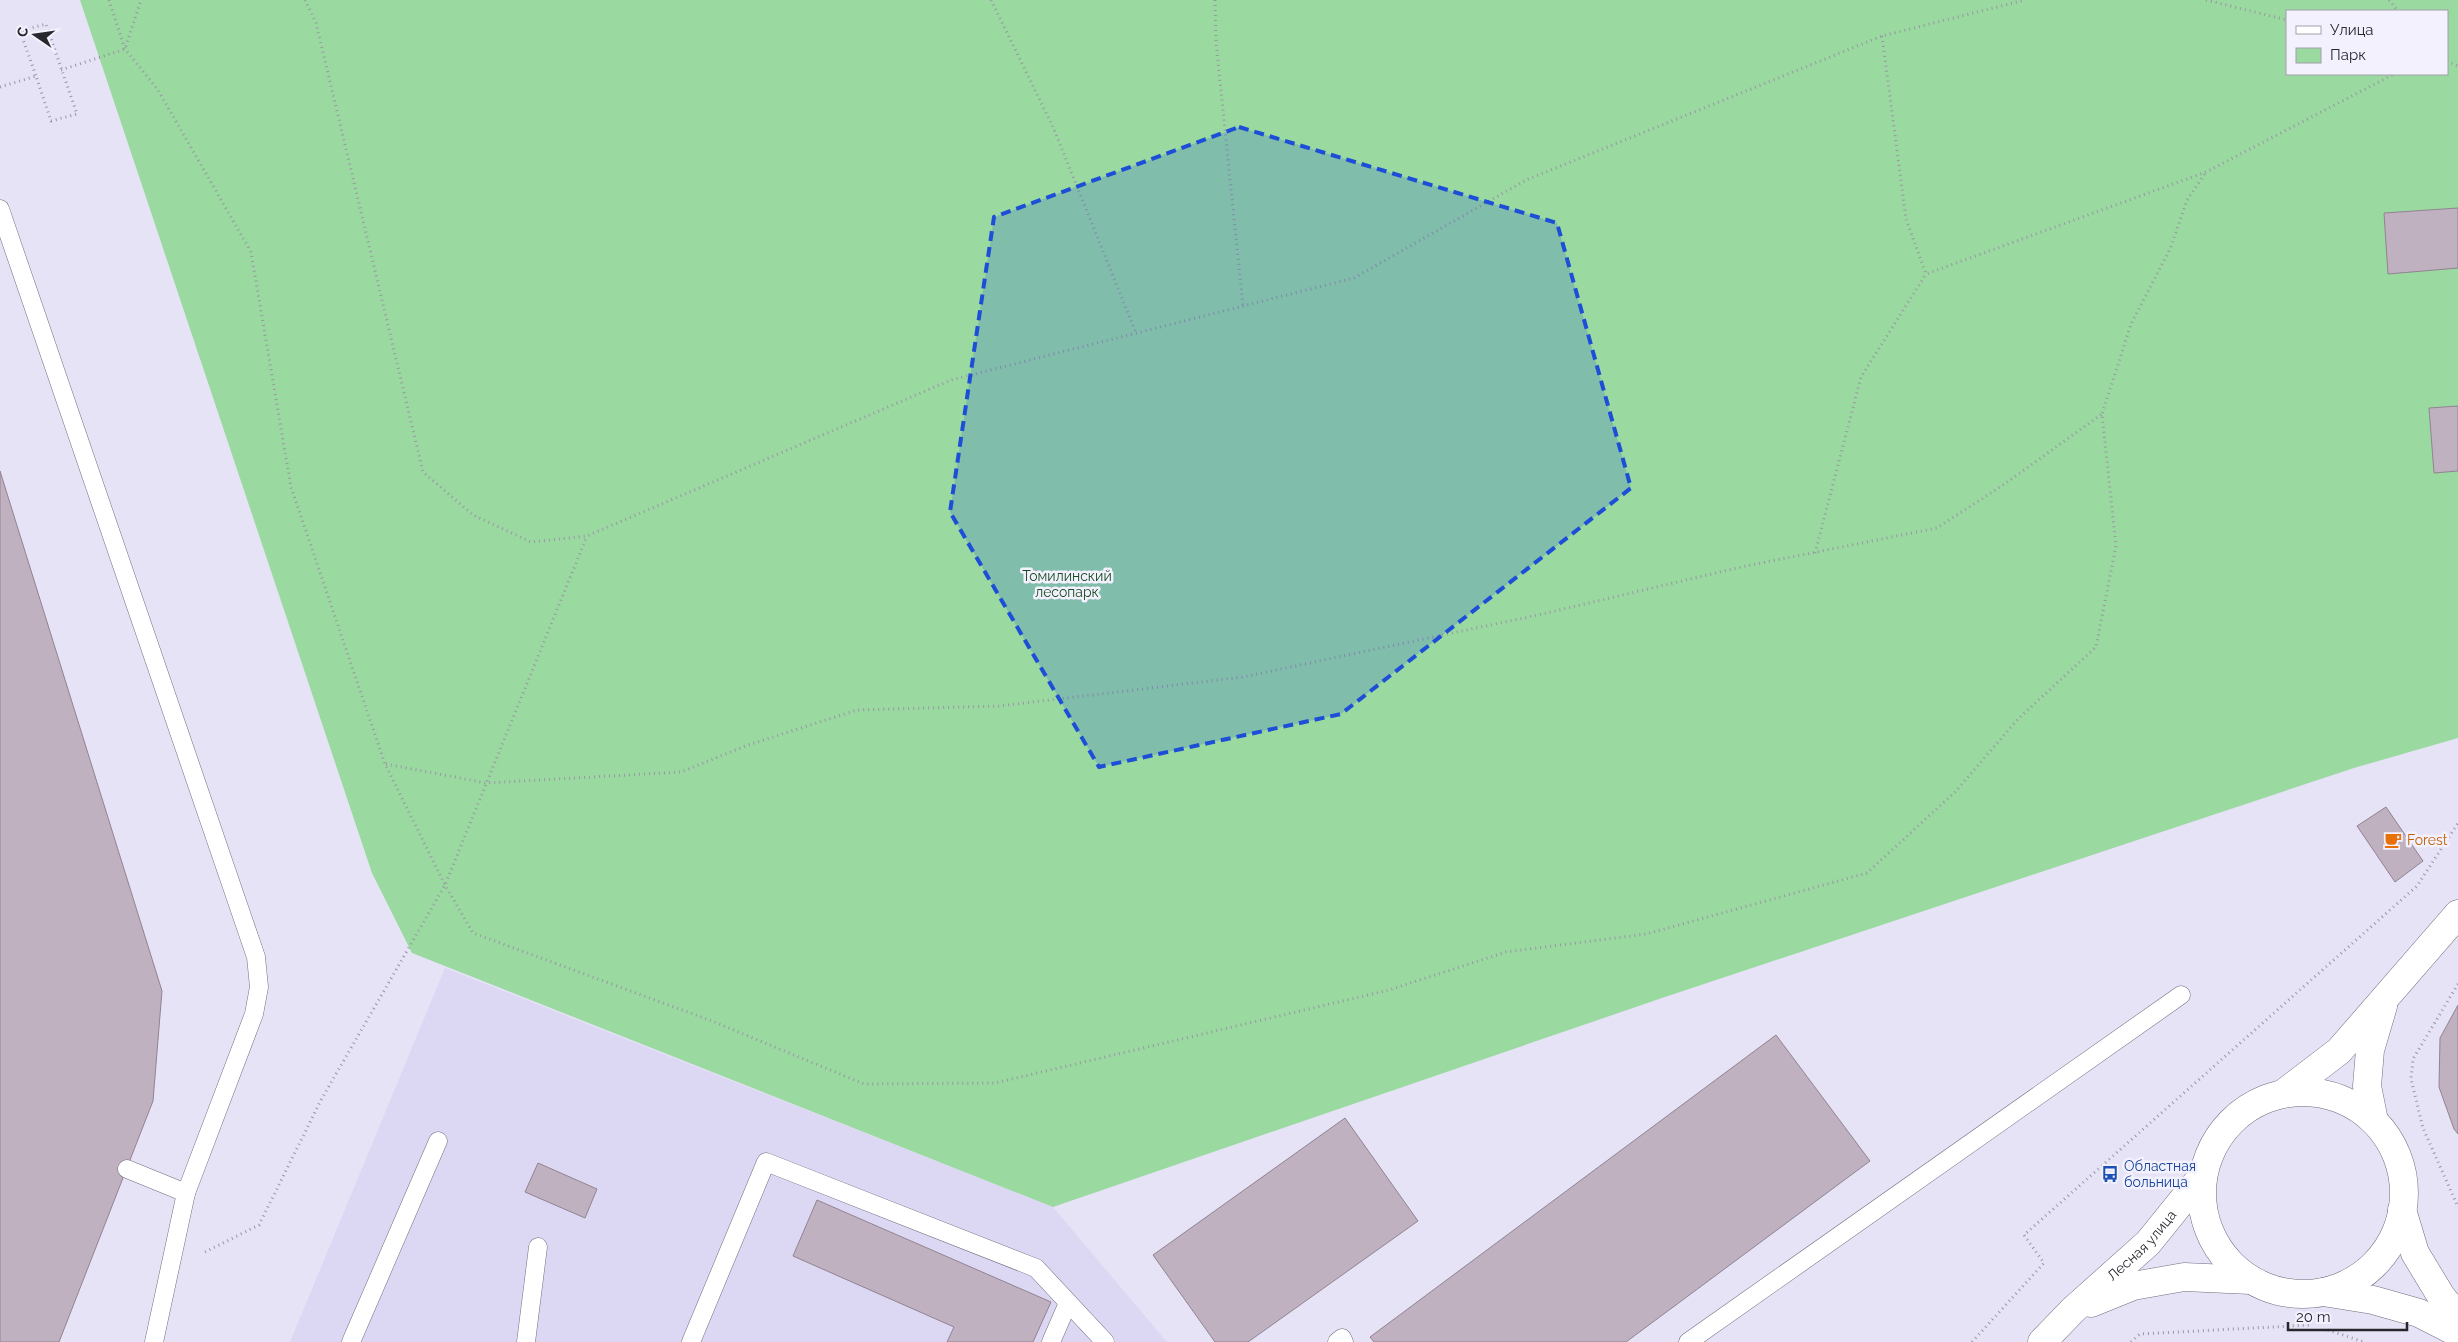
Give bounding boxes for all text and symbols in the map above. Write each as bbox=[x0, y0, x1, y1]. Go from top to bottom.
north arrow bbox=[10, 10, 60, 60]
legend bbox=[2286, 10, 2448, 75]
text: Улица bbox=[2330, 21, 2374, 39]
text: С bbox=[13, 25, 31, 39]
text: Парк bbox=[2330, 46, 2366, 64]
park label: Томилинский лесопарк bbox=[1022, 568, 1112, 600]
cafe icon: Forest bbox=[2383, 830, 2403, 850]
place label: Forest bbox=[2407, 832, 2448, 848]
place label: Областная больница bbox=[2124, 1158, 2196, 1190]
bus stop icon: Областная больница bbox=[2100, 1164, 2120, 1184]
street label: Лесная улица bbox=[2104, 1207, 2179, 1284]
scale bar bbox=[2288, 1300, 2407, 1332]
text: 20 m bbox=[2296, 1308, 2331, 1326]

